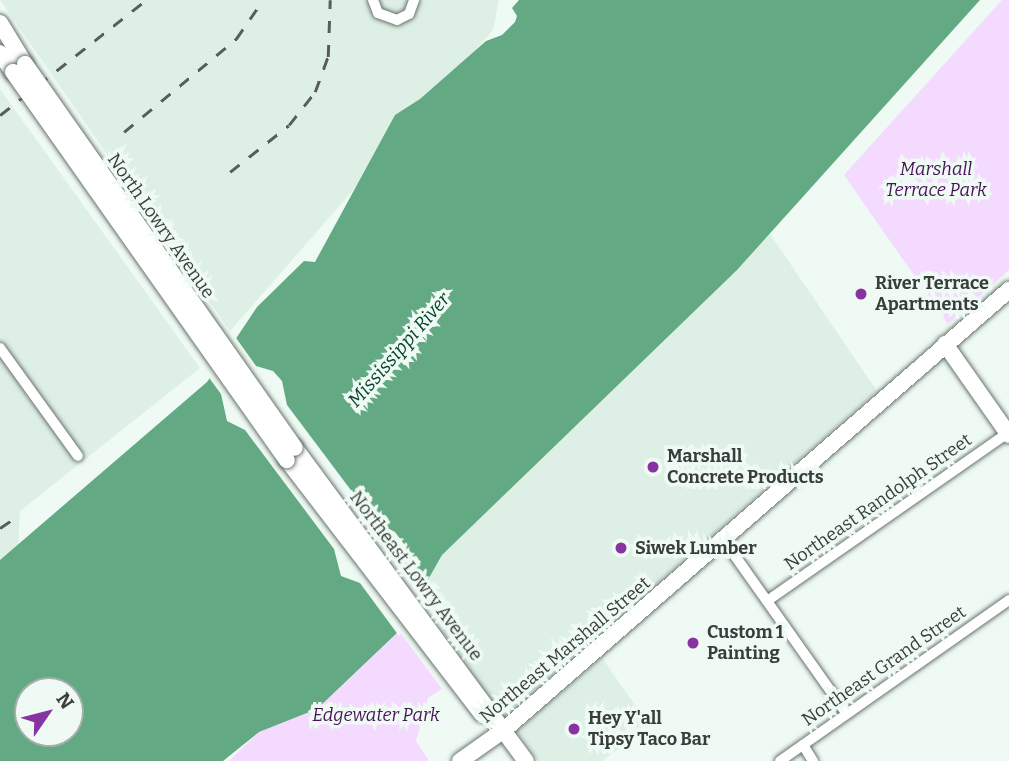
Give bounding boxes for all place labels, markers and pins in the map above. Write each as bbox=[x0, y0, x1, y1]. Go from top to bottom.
place label: River Terrace Apartments bbox=[875, 273, 989, 316]
marker: River Terrace Apartments bbox=[853, 286, 869, 302]
place label: Marshall Concrete Products bbox=[667, 446, 824, 489]
marker: Marshall Concrete Products bbox=[645, 459, 661, 475]
place label: Siwek Lumber bbox=[635, 537, 757, 559]
marker: Siwek Lumber bbox=[613, 540, 629, 556]
place label: Custom 1 Painting bbox=[707, 622, 784, 664]
marker: Custom 1 Painting bbox=[685, 635, 701, 651]
place label: Hey Y'all Tipsy Taco Bar bbox=[588, 708, 710, 750]
marker: Hey Y'all Tipsy Taco Bar bbox=[566, 721, 582, 737]

